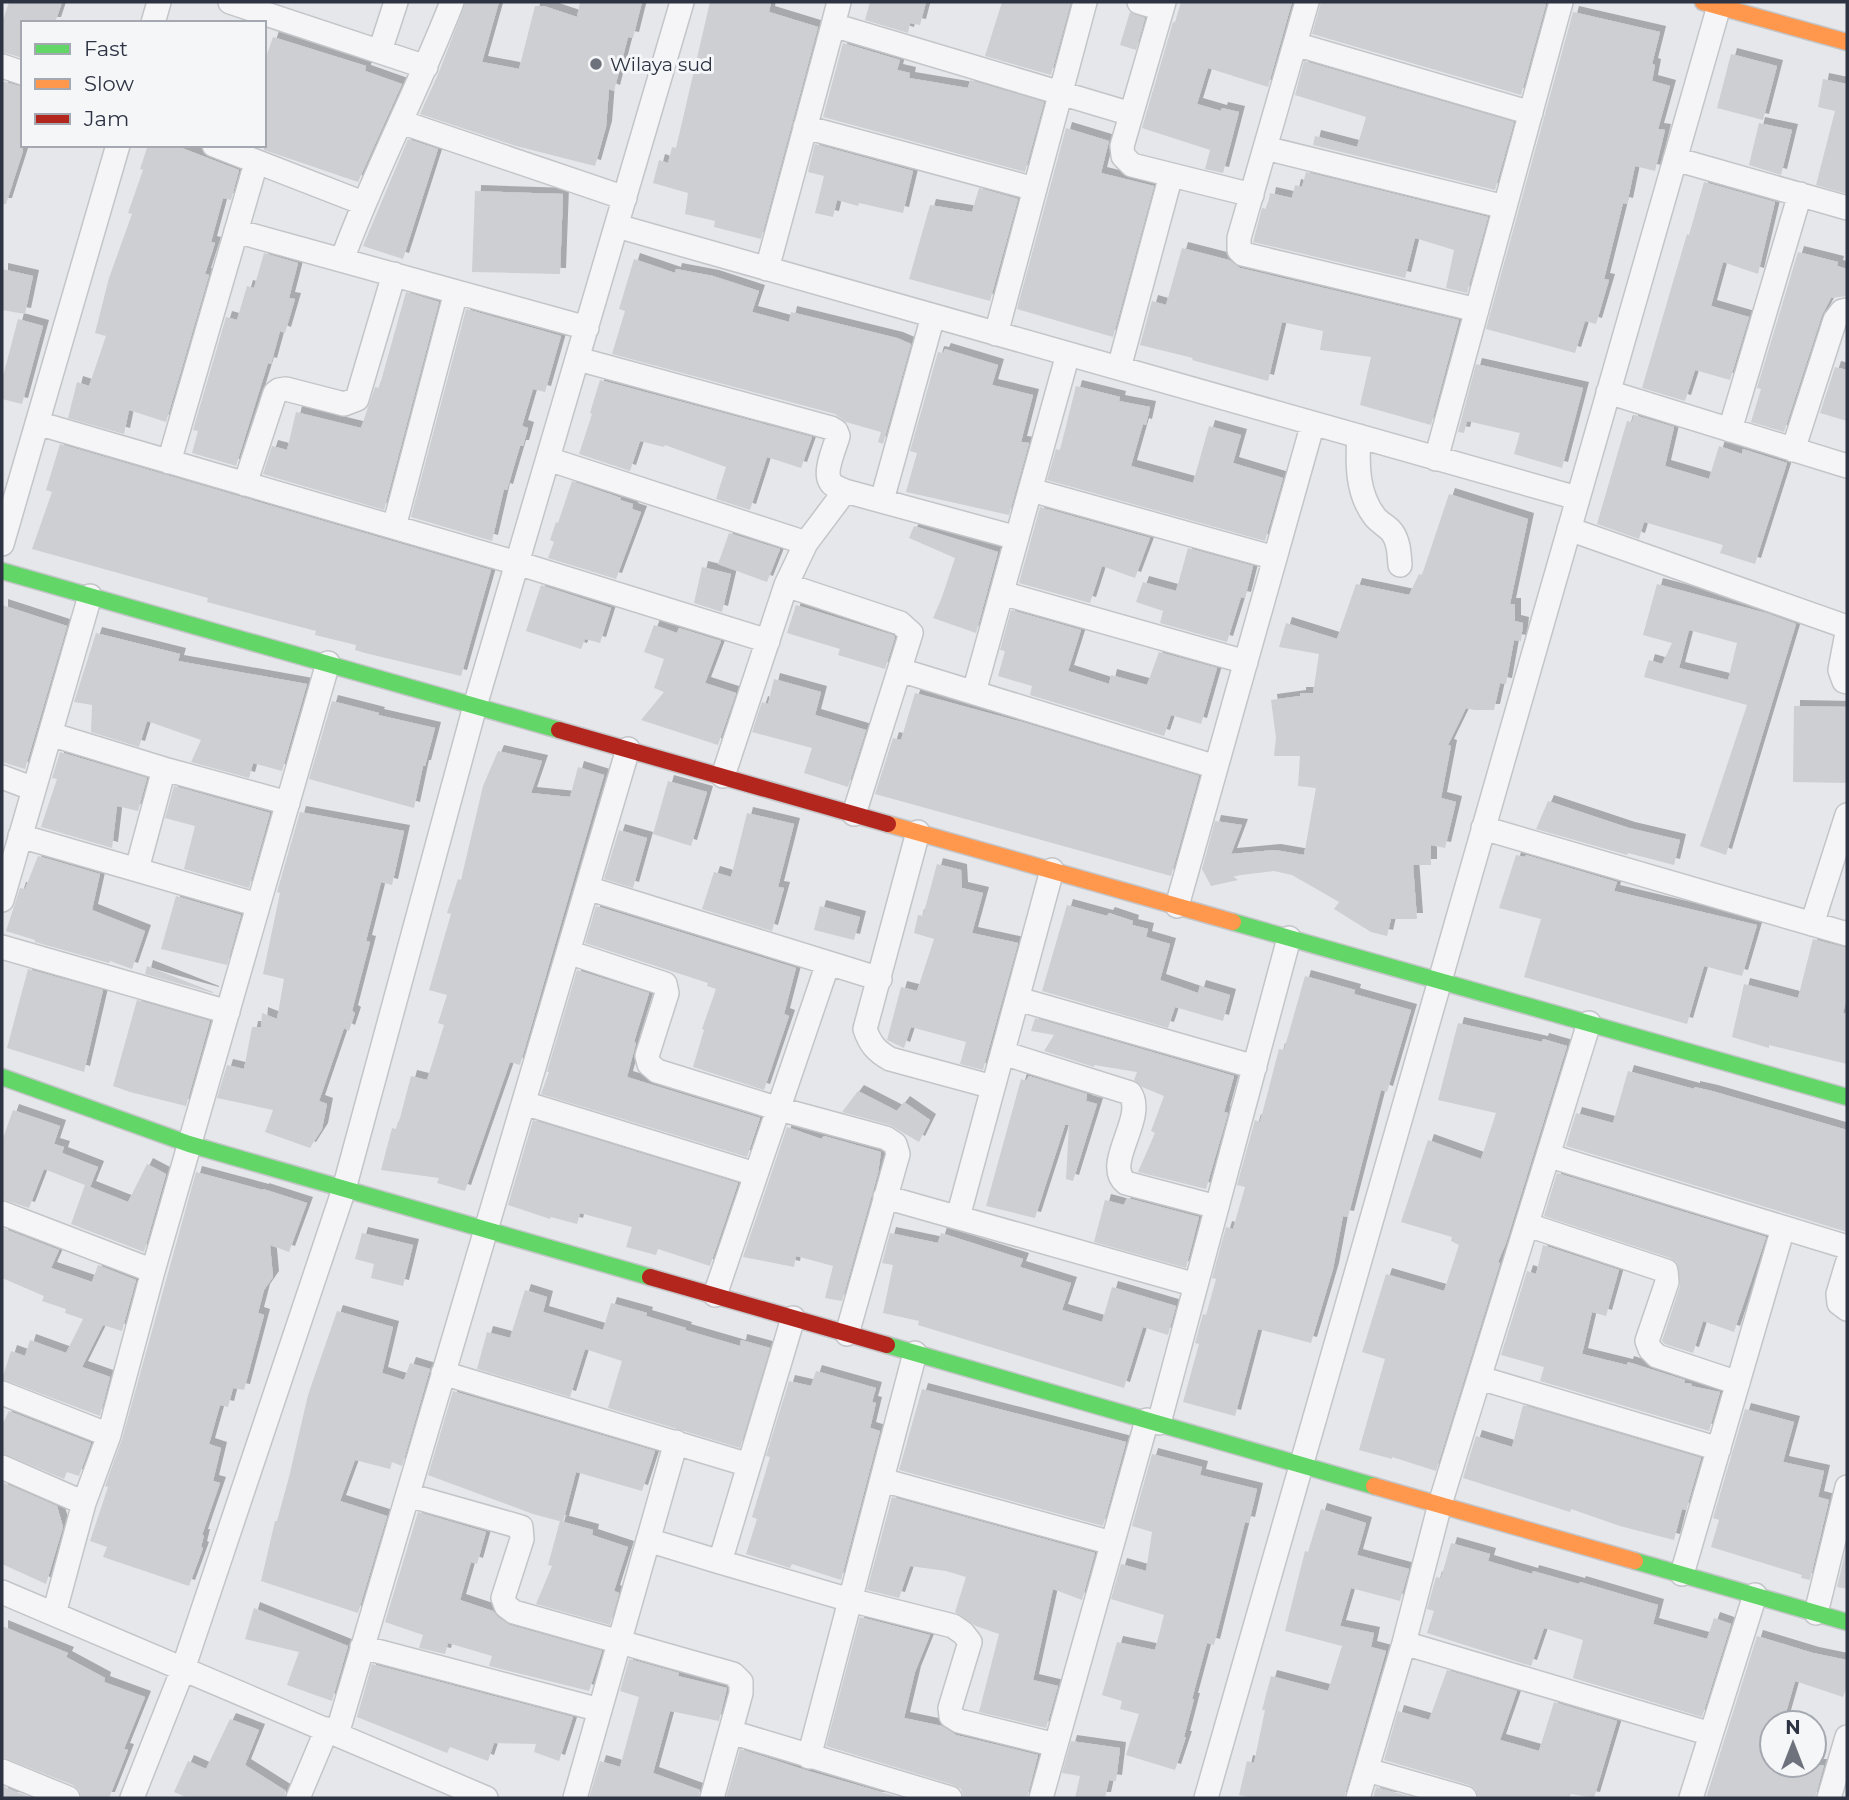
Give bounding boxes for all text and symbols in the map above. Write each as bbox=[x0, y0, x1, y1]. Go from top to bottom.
legend bbox=[21, 21, 266, 147]
text: Fast bbox=[84, 36, 128, 61]
place label: Wilaya sud bbox=[610, 53, 713, 76]
marker: Wilaya sud bbox=[588, 56, 604, 72]
text: Slow bbox=[84, 71, 134, 96]
text: Jam bbox=[83, 106, 129, 131]
north arrow bbox=[1758, 1709, 1828, 1779]
text: N bbox=[1785, 1716, 1801, 1739]

